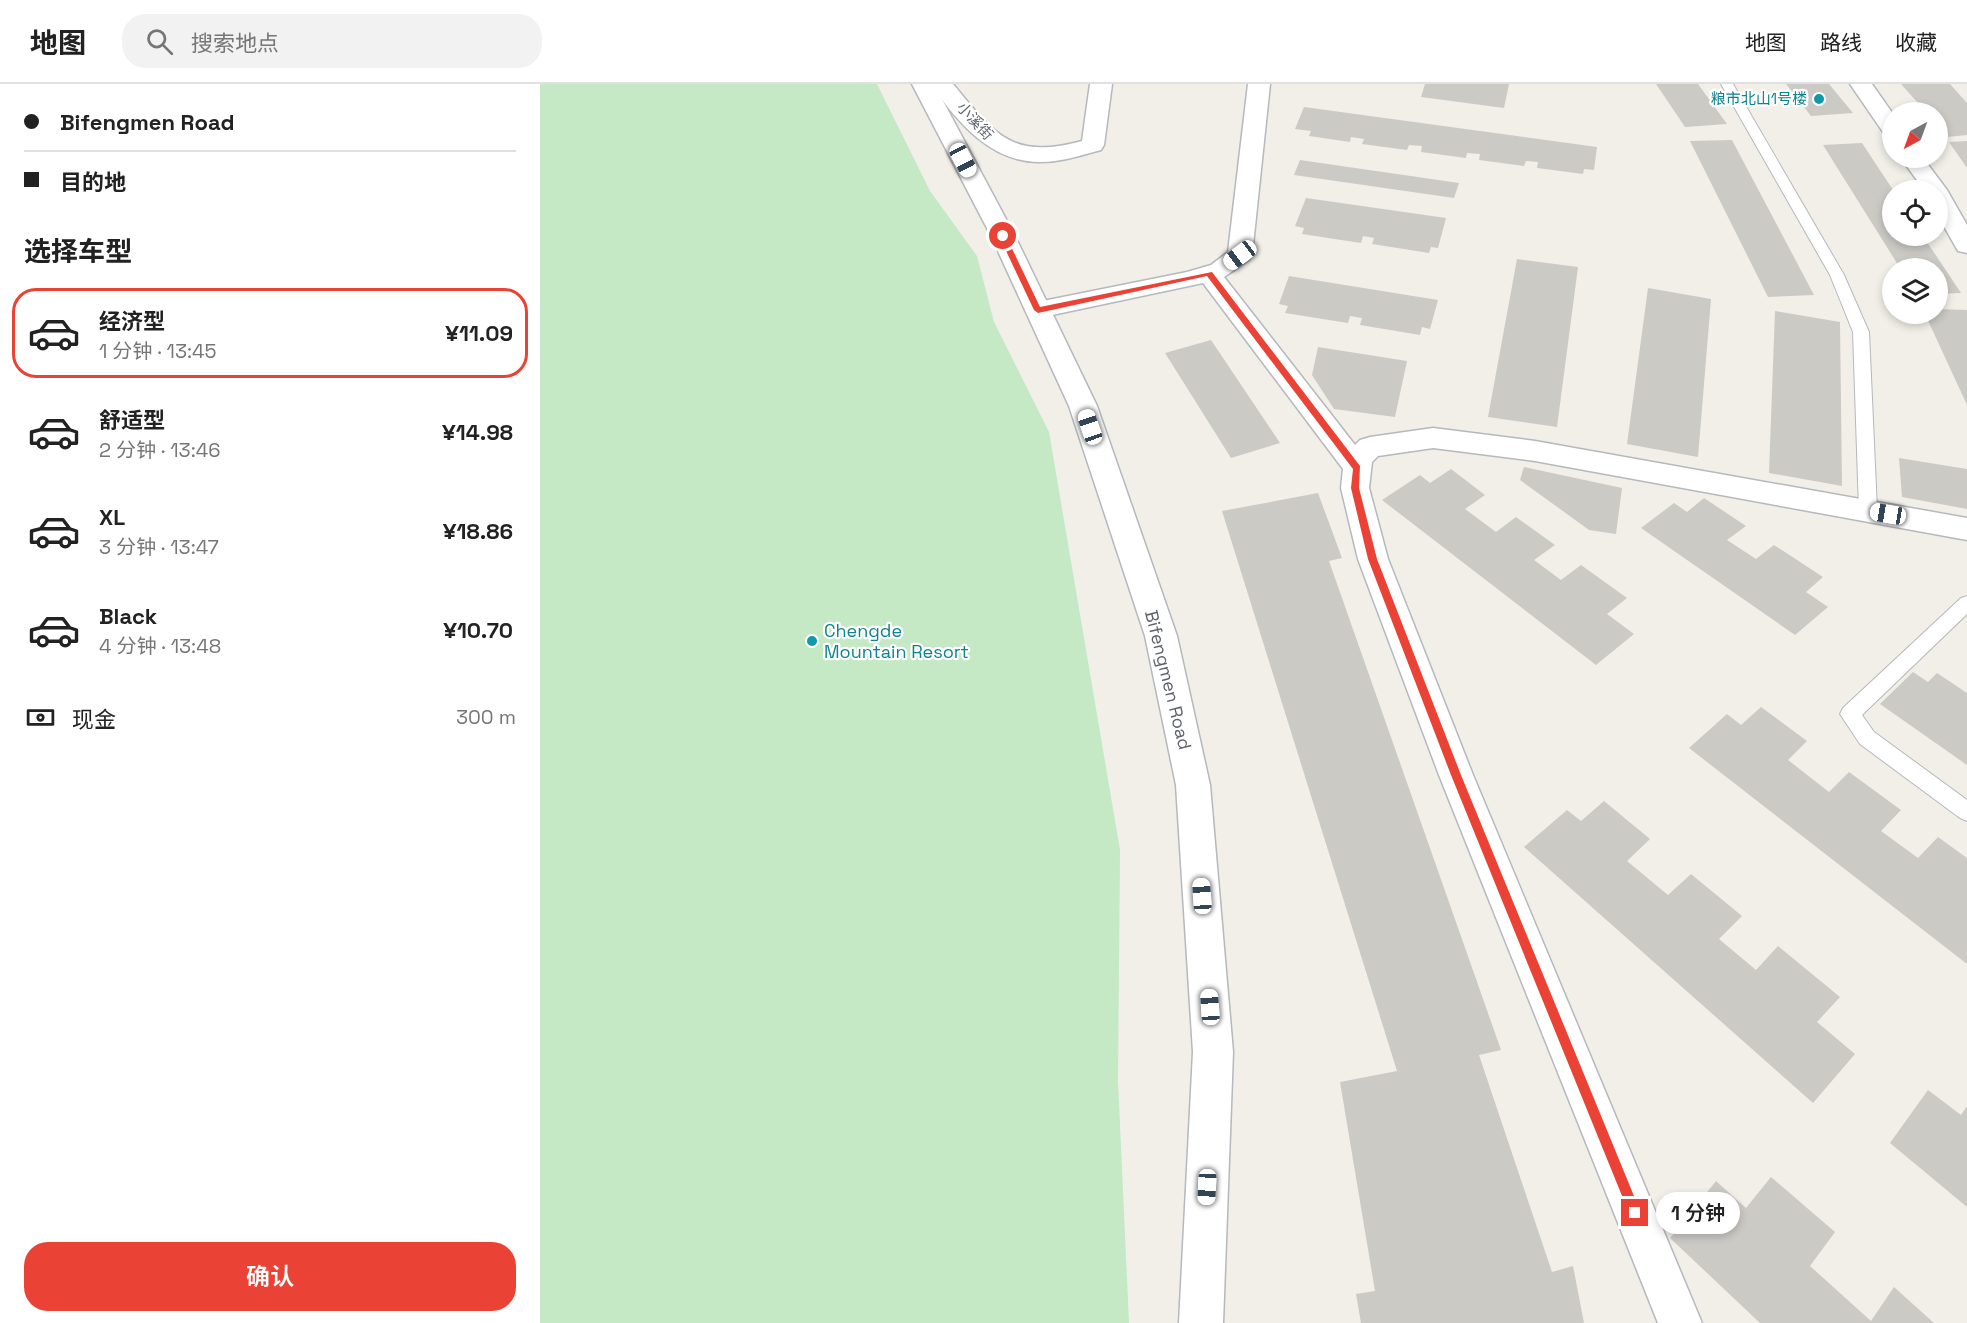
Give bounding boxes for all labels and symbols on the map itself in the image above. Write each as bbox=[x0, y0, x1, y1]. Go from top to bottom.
place label: 粮市北山1号楼 bbox=[1711, 89, 1807, 108]
marker: 粮市北山1号楼 bbox=[1812, 92, 1826, 106]
street label: 小溪街 bbox=[953, 98, 998, 144]
north arrow bbox=[1882, 102, 1948, 168]
car bbox=[947, 140, 979, 180]
route start bbox=[989, 222, 1016, 249]
car bbox=[1220, 237, 1260, 273]
car bbox=[1076, 407, 1104, 447]
car bbox=[1869, 502, 1907, 526]
street label: Bifengmen Road bbox=[1140, 608, 1197, 752]
place label: Chengde Mountain Resort bbox=[824, 619, 969, 663]
marker: Chengde Mountain Resort bbox=[805, 634, 819, 648]
car bbox=[1192, 877, 1212, 915]
car bbox=[1200, 988, 1220, 1026]
car bbox=[1197, 1169, 1217, 1205]
callout: 1 分钟 bbox=[1656, 1192, 1740, 1234]
route end bbox=[1621, 1199, 1648, 1226]

